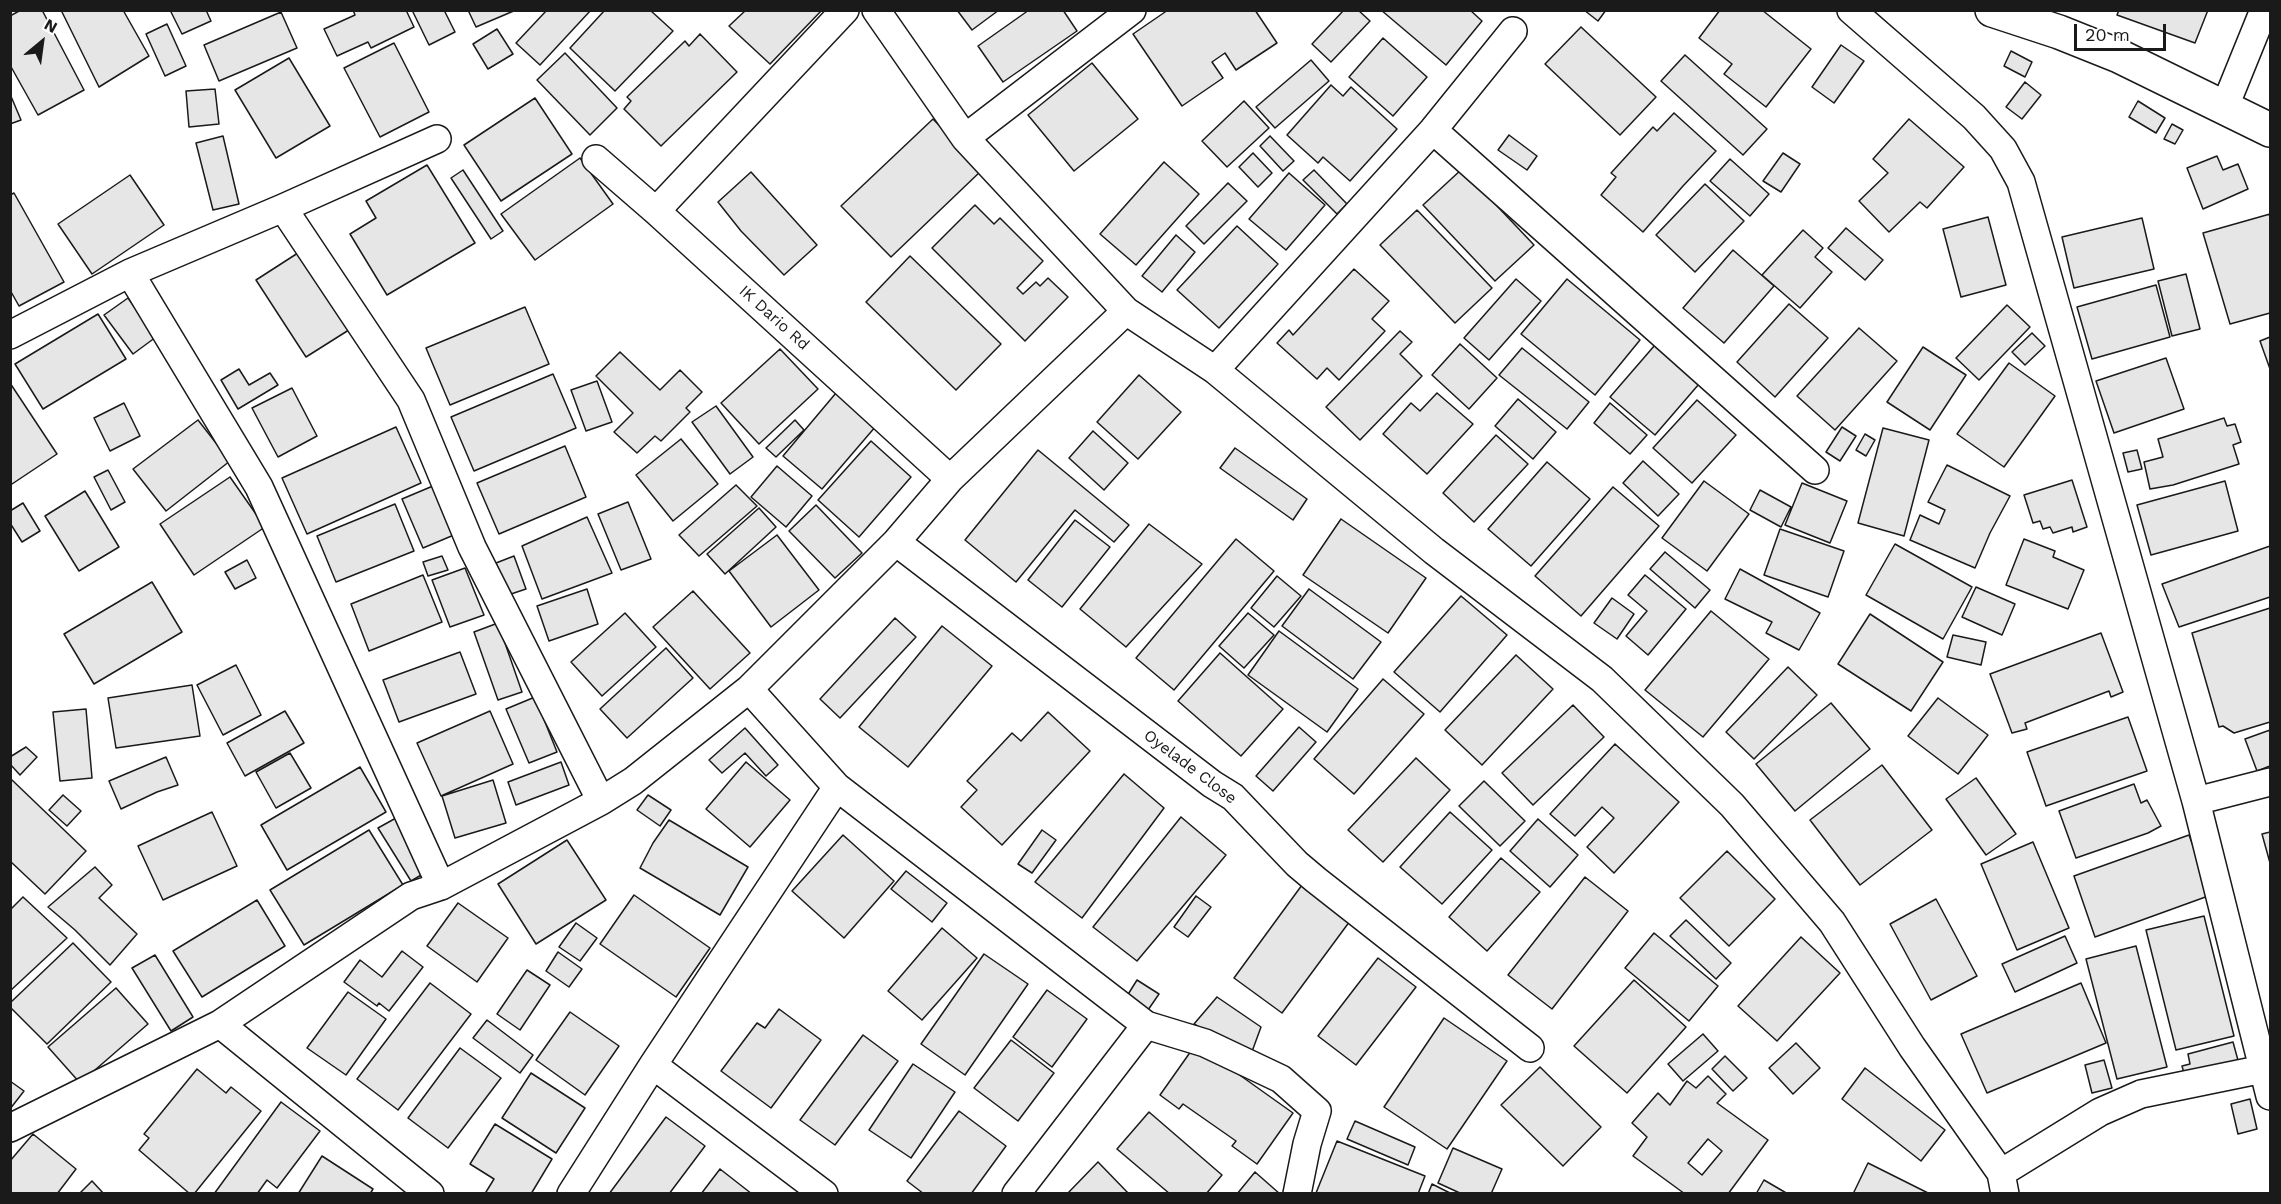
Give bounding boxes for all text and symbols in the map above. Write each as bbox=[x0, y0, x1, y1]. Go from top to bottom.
north arrow bbox=[12, 12, 72, 72]
scale bar bbox=[2077, 12, 2168, 50]
text: N bbox=[41, 15, 61, 37]
text: 20 m bbox=[2085, 24, 2130, 45]
street label: IK Dario Rd bbox=[735, 282, 813, 354]
street label: Oyelade Close bbox=[1140, 726, 1240, 808]

